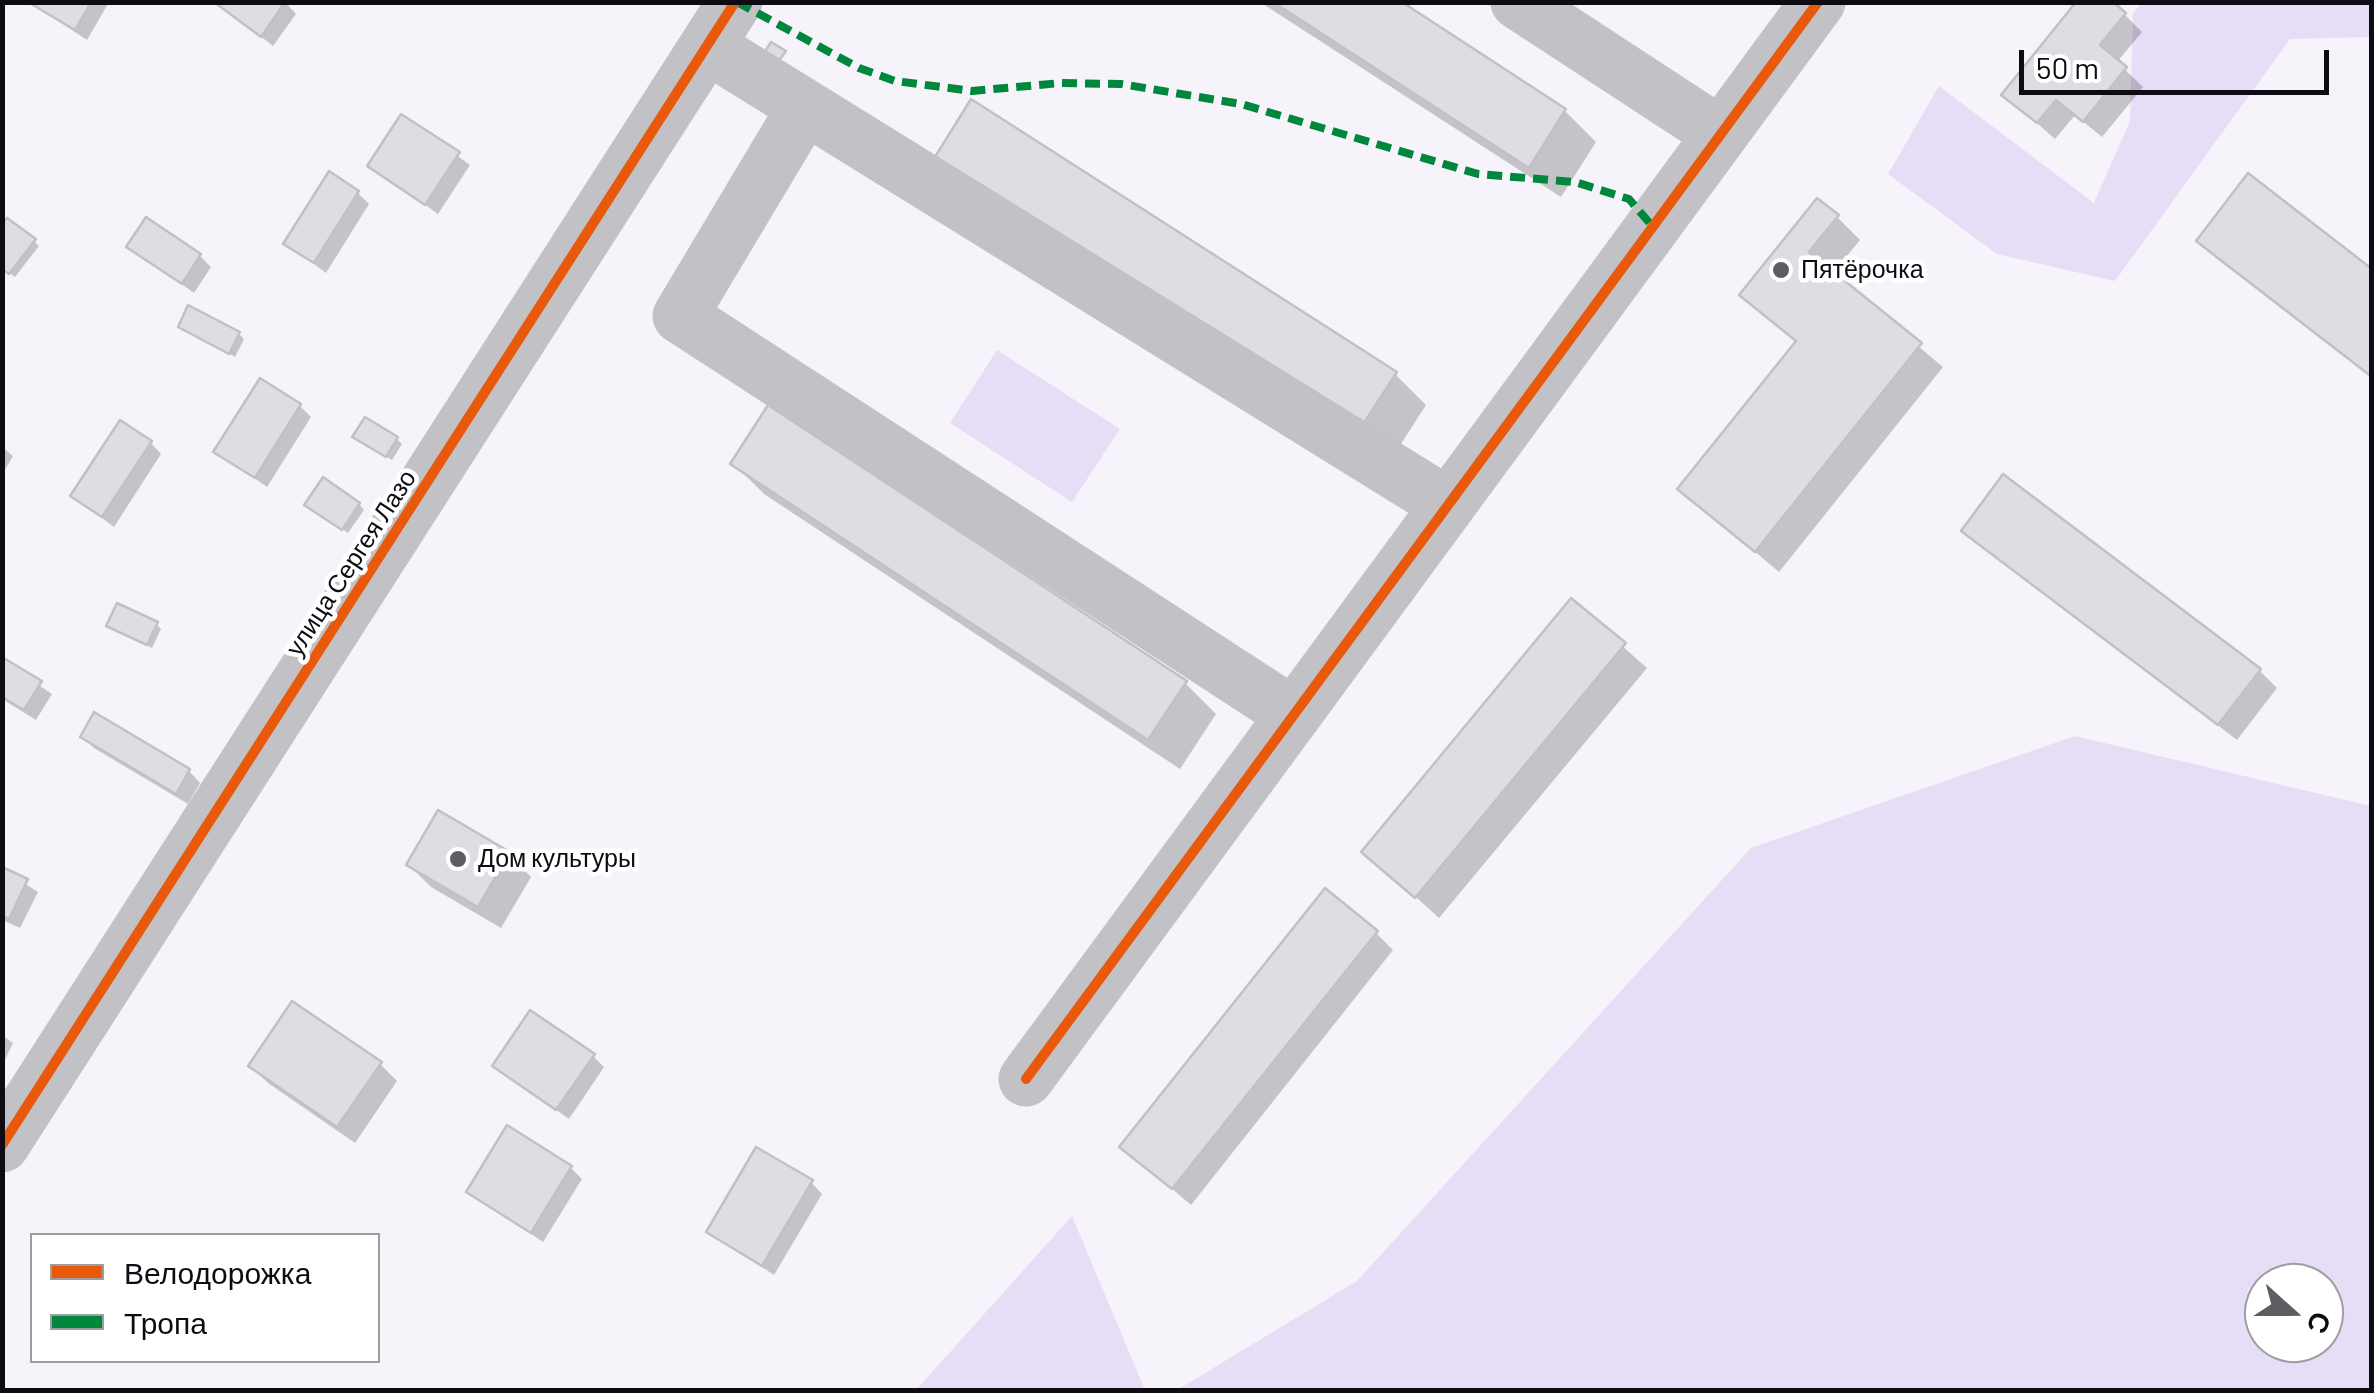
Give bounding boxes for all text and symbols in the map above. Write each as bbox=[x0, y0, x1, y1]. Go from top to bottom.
scale bar bbox=[2024, 30, 2334, 92]
text: 50 m bbox=[2036, 49, 2099, 85]
place label: Пятёрочка bbox=[1801, 255, 1924, 285]
marker: Пятёрочка bbox=[1770, 259, 1792, 281]
street label: улица Сергея Лазо bbox=[280, 464, 422, 662]
place label: Дом культуры bbox=[478, 844, 636, 874]
marker: Дом культуры bbox=[447, 848, 469, 870]
legend bbox=[30, 1233, 380, 1363]
text: Велодорожка bbox=[124, 1254, 311, 1290]
north arrow bbox=[2244, 1263, 2344, 1363]
text: Тропа bbox=[124, 1304, 207, 1340]
text: С bbox=[2301, 1307, 2340, 1339]

